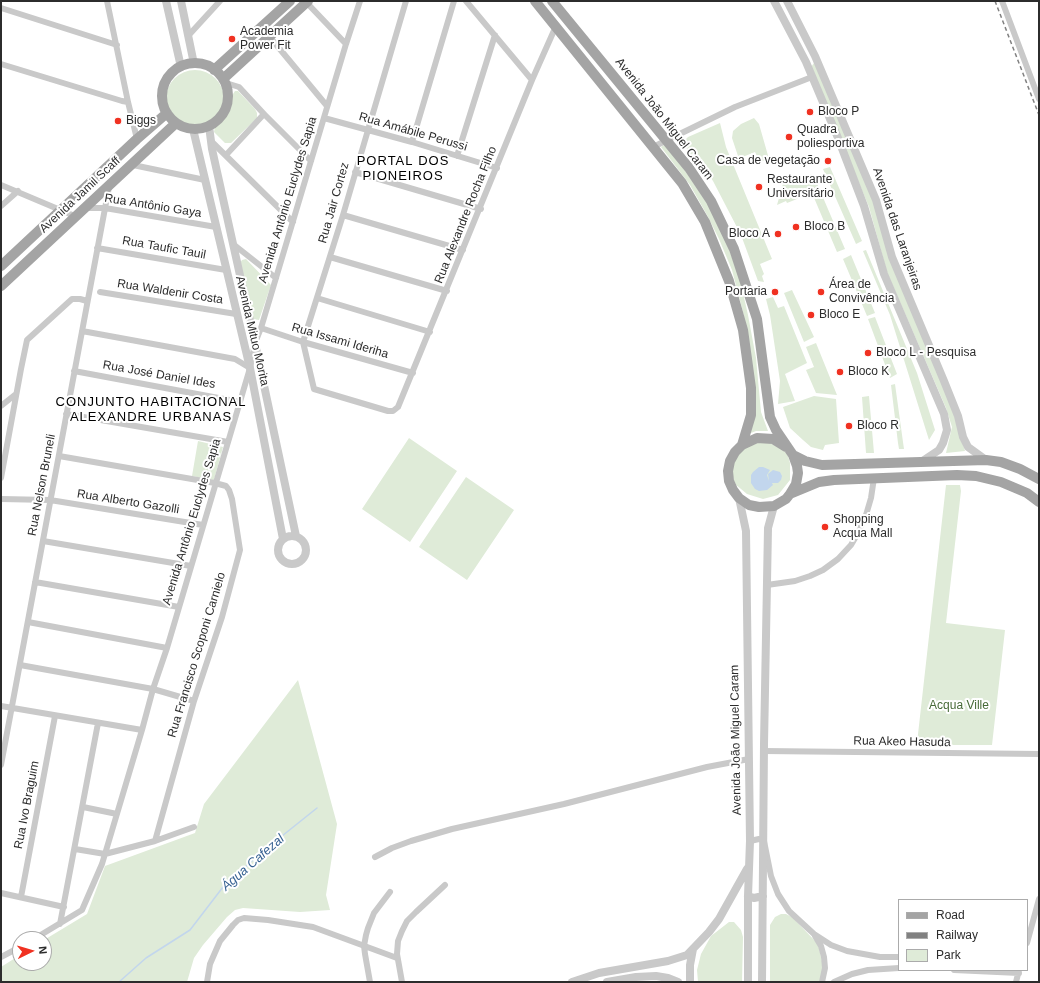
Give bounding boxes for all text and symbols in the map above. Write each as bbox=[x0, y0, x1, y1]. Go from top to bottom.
place label: Academia Power Fit bbox=[240, 25, 293, 53]
marker: Academia Power Fit bbox=[227, 34, 237, 44]
street label: Avenida João Miguel Caram bbox=[612, 55, 716, 183]
place label: Bloco P bbox=[818, 105, 859, 119]
marker: Bloco P bbox=[805, 107, 815, 117]
street label: Rua Amábile Perussi bbox=[357, 110, 469, 154]
place label: Biggs bbox=[126, 114, 156, 128]
street label: Avenida Antônio Euclydes Sapia bbox=[256, 115, 320, 285]
marker: Biggs bbox=[113, 116, 123, 126]
place label: Quadra poliesportiva bbox=[797, 123, 864, 151]
marker: Quadra poliesportiva bbox=[784, 132, 794, 142]
street label: Rua Alexandre Rocha Filho bbox=[432, 144, 500, 286]
district label: PORTAL DOS PIONEIROS bbox=[357, 153, 449, 184]
street label: Avenida Jamil Scaff bbox=[37, 154, 123, 236]
place label: Casa de vegetação bbox=[717, 154, 820, 168]
marker: Casa de vegetação bbox=[823, 156, 833, 166]
street label: Rua Jair Cortez bbox=[316, 161, 352, 245]
street label: Avenida das Laranjeiras bbox=[869, 166, 925, 292]
place label: Restaurante Universitário bbox=[767, 173, 834, 201]
marker: Restaurante Universitário bbox=[754, 182, 764, 192]
street label: Rua Antônio Gaya bbox=[103, 191, 203, 221]
place label: Bloco B bbox=[804, 220, 845, 234]
marker: Bloco B bbox=[791, 222, 801, 232]
place label: Bloco A bbox=[729, 227, 770, 241]
marker: Bloco A bbox=[773, 229, 783, 239]
street label: Rua Taufic Tauil bbox=[121, 234, 207, 262]
street label: Avenida Mituo Morita bbox=[232, 275, 272, 387]
street label: Rua Waldenir Costa bbox=[116, 277, 224, 307]
place label: Área de Convivência bbox=[829, 278, 894, 306]
place label: Portaria bbox=[725, 285, 767, 299]
marker: Portaria bbox=[770, 287, 780, 297]
marker: Área de Convivência bbox=[816, 287, 826, 297]
place label: Bloco E bbox=[819, 308, 860, 322]
marker: Bloco E bbox=[806, 310, 816, 320]
street label: Rua Issami Ideriha bbox=[290, 320, 390, 362]
place label: Bloco L - Pesquisa bbox=[876, 346, 976, 360]
marker: Bloco L - Pesquisa bbox=[863, 348, 873, 358]
street label: Rua José Daniel Ides bbox=[102, 358, 216, 392]
place label: Bloco K bbox=[848, 365, 889, 379]
marker: Bloco K bbox=[835, 367, 845, 377]
district label: CONJUNTO HABITACIONAL ALEXANDRE URBANAS bbox=[56, 394, 246, 425]
place label: Bloco R bbox=[857, 419, 899, 433]
marker: Bloco R bbox=[844, 421, 854, 431]
street label: Rua Nelson Bruneli bbox=[25, 433, 59, 537]
street label: Avenida Antônio Euclydes Sapia bbox=[160, 437, 224, 607]
street label: Rua Alberto Gazolli bbox=[76, 487, 180, 517]
place label: Shopping Acqua Mall bbox=[833, 513, 892, 541]
marker: Shopping Acqua Mall bbox=[820, 522, 830, 532]
street label: Rua Francisco Scoponi Carnielo bbox=[165, 571, 229, 739]
street label: Avenida João Miguel Caram bbox=[727, 665, 745, 815]
park label: Acqua Ville bbox=[929, 699, 989, 713]
street label: Rua Akeo Hasuda bbox=[853, 734, 951, 750]
street label: Rua Ivo Braguim bbox=[11, 760, 43, 850]
water label: Água Cafezal bbox=[218, 832, 288, 894]
legend bbox=[898, 899, 1028, 971]
text: Road bbox=[936, 908, 965, 922]
text: Railway bbox=[936, 928, 978, 942]
north arrow bbox=[12, 931, 52, 971]
text: N bbox=[37, 946, 49, 955]
text: Park bbox=[936, 948, 961, 962]

